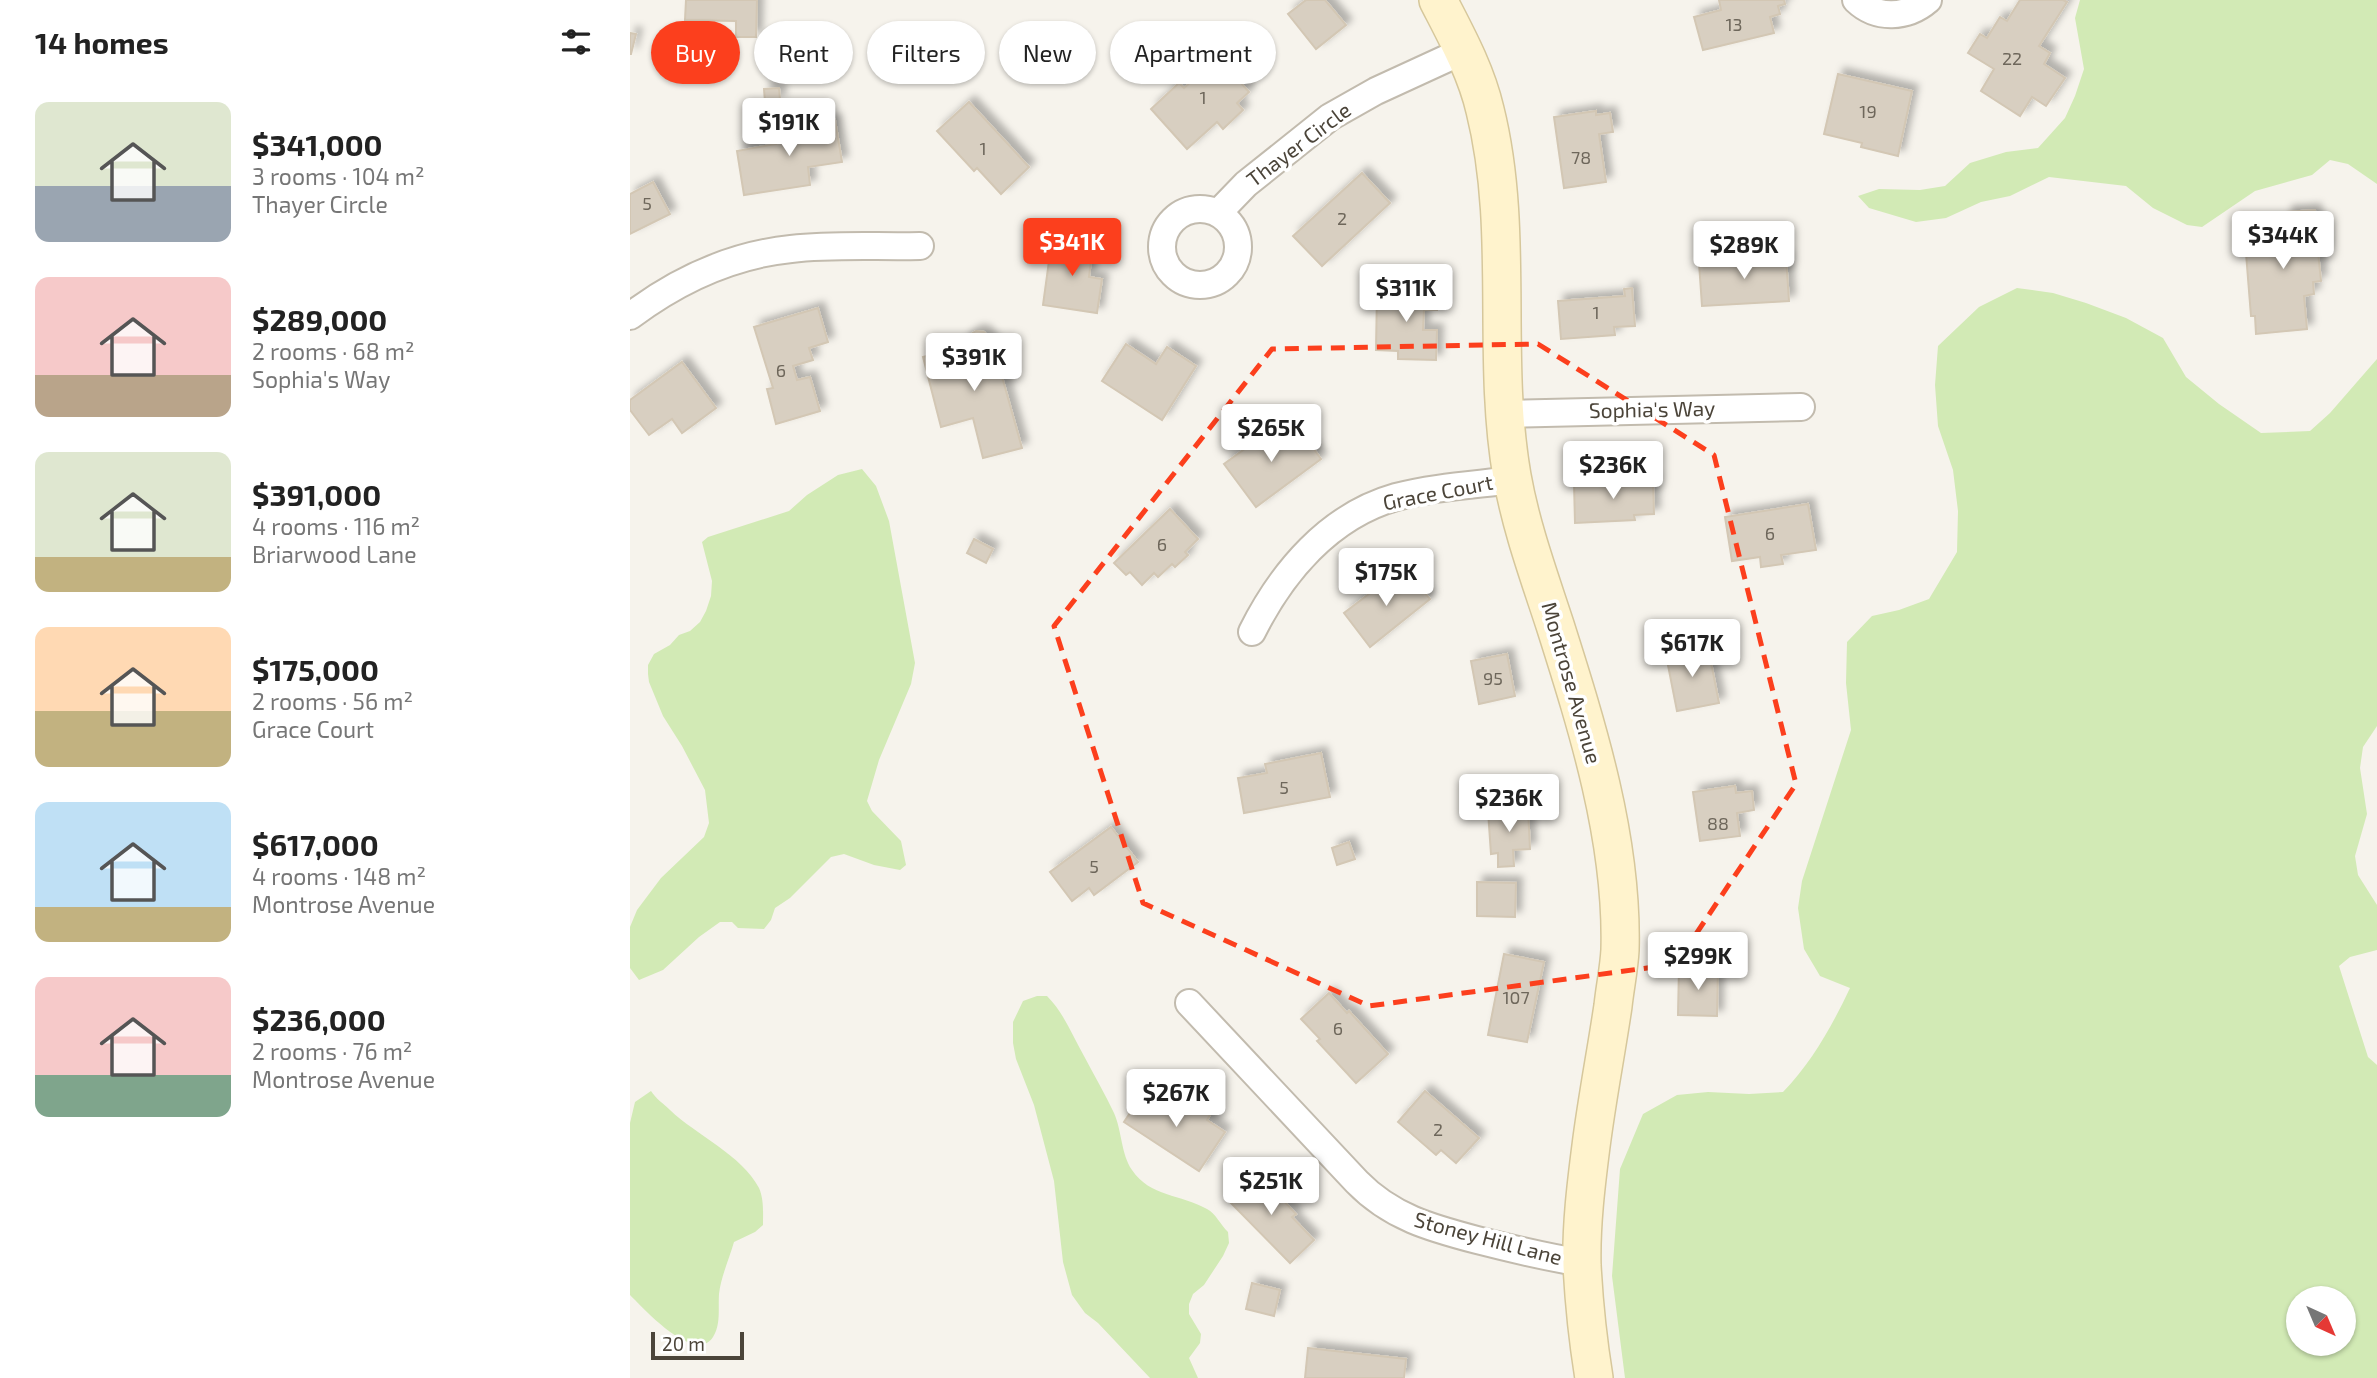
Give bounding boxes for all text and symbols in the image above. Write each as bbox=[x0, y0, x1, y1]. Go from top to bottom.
house number: 13 bbox=[1725, 13, 1743, 35]
chip: Buy bbox=[651, 21, 740, 84]
chip: Rent bbox=[754, 21, 853, 84]
chip: Filters bbox=[867, 21, 985, 84]
chip: New bbox=[999, 21, 1096, 84]
chip: Apartment bbox=[1110, 21, 1276, 84]
icon: filters bbox=[557, 23, 595, 61]
text: 14 homes bbox=[35, 24, 169, 60]
house number: 22 bbox=[2002, 47, 2022, 69]
house number: 1 bbox=[1199, 86, 1207, 108]
street label: Thayer Circle bbox=[1241, 97, 1355, 191]
pin: $191K bbox=[740, 99, 838, 158]
house number: 19 bbox=[1859, 100, 1877, 122]
text: $191K bbox=[758, 107, 820, 135]
text: $341,000 bbox=[252, 126, 383, 162]
icon: home bbox=[91, 130, 175, 214]
house number: 1 bbox=[979, 137, 987, 159]
house number: 78 bbox=[1571, 146, 1591, 168]
text: 3 rooms · 104 m² bbox=[252, 162, 424, 190]
text: Thayer Circle bbox=[252, 190, 388, 218]
house number: 5 bbox=[642, 192, 652, 214]
house number: 2 bbox=[1337, 207, 1347, 229]
pin: $344K bbox=[2234, 212, 2332, 271]
pin: $341K bbox=[1023, 218, 1121, 278]
text: $344K bbox=[2248, 220, 2318, 248]
pin: $289K bbox=[1695, 222, 1793, 281]
text: $341K bbox=[1039, 227, 1105, 255]
text: $289K bbox=[1709, 230, 1779, 258]
pin: $311K bbox=[1357, 264, 1455, 324]
text: $311K bbox=[1376, 273, 1436, 301]
text: $289,000 bbox=[252, 301, 387, 337]
house number: 1 bbox=[1592, 301, 1600, 323]
icon: home bbox=[91, 305, 175, 389]
pin: $391K bbox=[925, 334, 1023, 393]
text: 2 rooms · 68 m² bbox=[252, 337, 415, 365]
text: $391K bbox=[942, 342, 1006, 370]
house number: 6 bbox=[776, 359, 786, 381]
text: Sophia's Way bbox=[252, 365, 390, 393]
street label: Sophia's Way bbox=[1589, 395, 1715, 422]
pin: $265K bbox=[1222, 405, 1320, 464]
text: $265K bbox=[1237, 413, 1305, 441]
pin: $236K bbox=[1564, 442, 1662, 501]
text: $236K bbox=[1579, 450, 1647, 478]
street label: Grace Court bbox=[1381, 469, 1495, 514]
text: $391,000 bbox=[252, 476, 381, 512]
icon: home bbox=[91, 480, 175, 564]
text: 4 rooms · 116 m² bbox=[252, 512, 420, 540]
house number: 6 bbox=[1765, 522, 1775, 544]
house number: 6 bbox=[1157, 533, 1167, 555]
text: Briarwood Lane bbox=[252, 540, 417, 568]
pin: $175K bbox=[1337, 548, 1435, 608]
text: $175K bbox=[1355, 557, 1417, 585]
street label: Montrose Avenue bbox=[1537, 599, 1607, 766]
pin: $617K bbox=[1643, 620, 1741, 679]
text: $617K bbox=[1660, 628, 1724, 656]
text: $175,000 bbox=[252, 651, 379, 687]
icon: home bbox=[91, 655, 175, 739]
house number: 95 bbox=[1483, 667, 1503, 689]
text: 2 rooms · 56 m² bbox=[252, 687, 413, 715]
text: Grace Court bbox=[252, 715, 374, 743]
pin: $236K bbox=[1460, 774, 1558, 834]
house number: 5 bbox=[1279, 776, 1289, 798]
text: $236K bbox=[1475, 783, 1543, 811]
house number: 88 bbox=[1707, 812, 1729, 834]
text: $617,000 bbox=[252, 826, 379, 862]
icon: home bbox=[91, 830, 175, 914]
house number: 5 bbox=[1089, 855, 1099, 877]
text: 4 rooms · 148 m² bbox=[252, 862, 426, 890]
text: Montrose Avenue bbox=[252, 890, 435, 918]
pin: $299K bbox=[1649, 932, 1747, 992]
text: $299K bbox=[1664, 941, 1732, 969]
house number: 107 bbox=[1502, 986, 1530, 1008]
text: $236,000 bbox=[252, 1001, 386, 1037]
icon: home bbox=[91, 1005, 175, 1089]
house number: 6 bbox=[1333, 1017, 1343, 1039]
text: 2 rooms · 76 m² bbox=[252, 1037, 412, 1065]
text: Montrose Avenue bbox=[252, 1065, 435, 1093]
pin: $267K bbox=[1127, 1070, 1225, 1129]
text: $267K bbox=[1143, 1078, 1210, 1106]
house number: 2 bbox=[1433, 1118, 1443, 1140]
pin: $251K bbox=[1222, 1158, 1320, 1217]
text: $251K bbox=[1239, 1166, 1303, 1194]
street label: Stoney Hill Lane bbox=[1412, 1206, 1565, 1269]
north arrow bbox=[2286, 1286, 2356, 1356]
map controls bbox=[2286, 1286, 2356, 1356]
scale bar bbox=[651, 1329, 744, 1361]
text: 20 m bbox=[662, 1332, 705, 1355]

